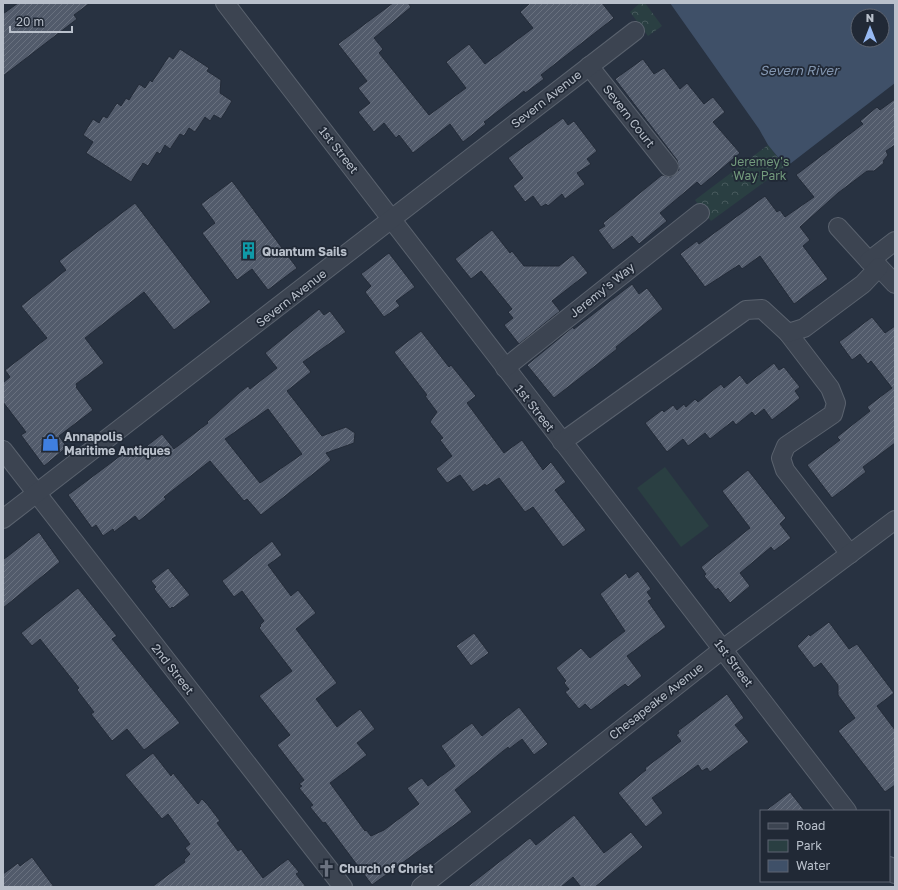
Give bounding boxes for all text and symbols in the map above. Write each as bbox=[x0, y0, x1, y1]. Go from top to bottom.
scale bar bbox=[10, 8, 72, 34]
north arrow bbox=[850, 8, 890, 48]
text: N bbox=[866, 11, 874, 24]
text: 20 m bbox=[16, 14, 44, 29]
water label: Severn River bbox=[760, 62, 840, 78]
street label: Severn Avenue bbox=[508, 67, 584, 131]
street label: Severn Court bbox=[600, 82, 658, 150]
street label: 1st Street bbox=[316, 124, 362, 177]
park label: Jeremey's Way Park bbox=[731, 154, 789, 183]
building icon: Quantum Sails bbox=[239, 241, 259, 261]
place label: Quantum Sails bbox=[262, 244, 347, 259]
street label: Jeremy's Way bbox=[567, 259, 638, 321]
street label: Severn Avenue bbox=[253, 266, 329, 330]
street label: 1st Street bbox=[512, 382, 558, 435]
place label: Annapolis Maritime Antiques bbox=[64, 429, 171, 458]
shop icon: Annapolis Maritime Antiques bbox=[41, 433, 61, 453]
street label: 1st Street bbox=[711, 636, 757, 690]
street label: 2nd Street bbox=[149, 641, 198, 698]
street label: Chesapeake Avenue bbox=[606, 659, 706, 743]
legend bbox=[760, 810, 890, 882]
text: Road bbox=[796, 818, 825, 833]
text: Park bbox=[796, 838, 822, 853]
church icon: Church of Christ bbox=[316, 858, 336, 878]
text: Water bbox=[796, 858, 830, 873]
place label: Church of Christ bbox=[339, 861, 434, 876]

